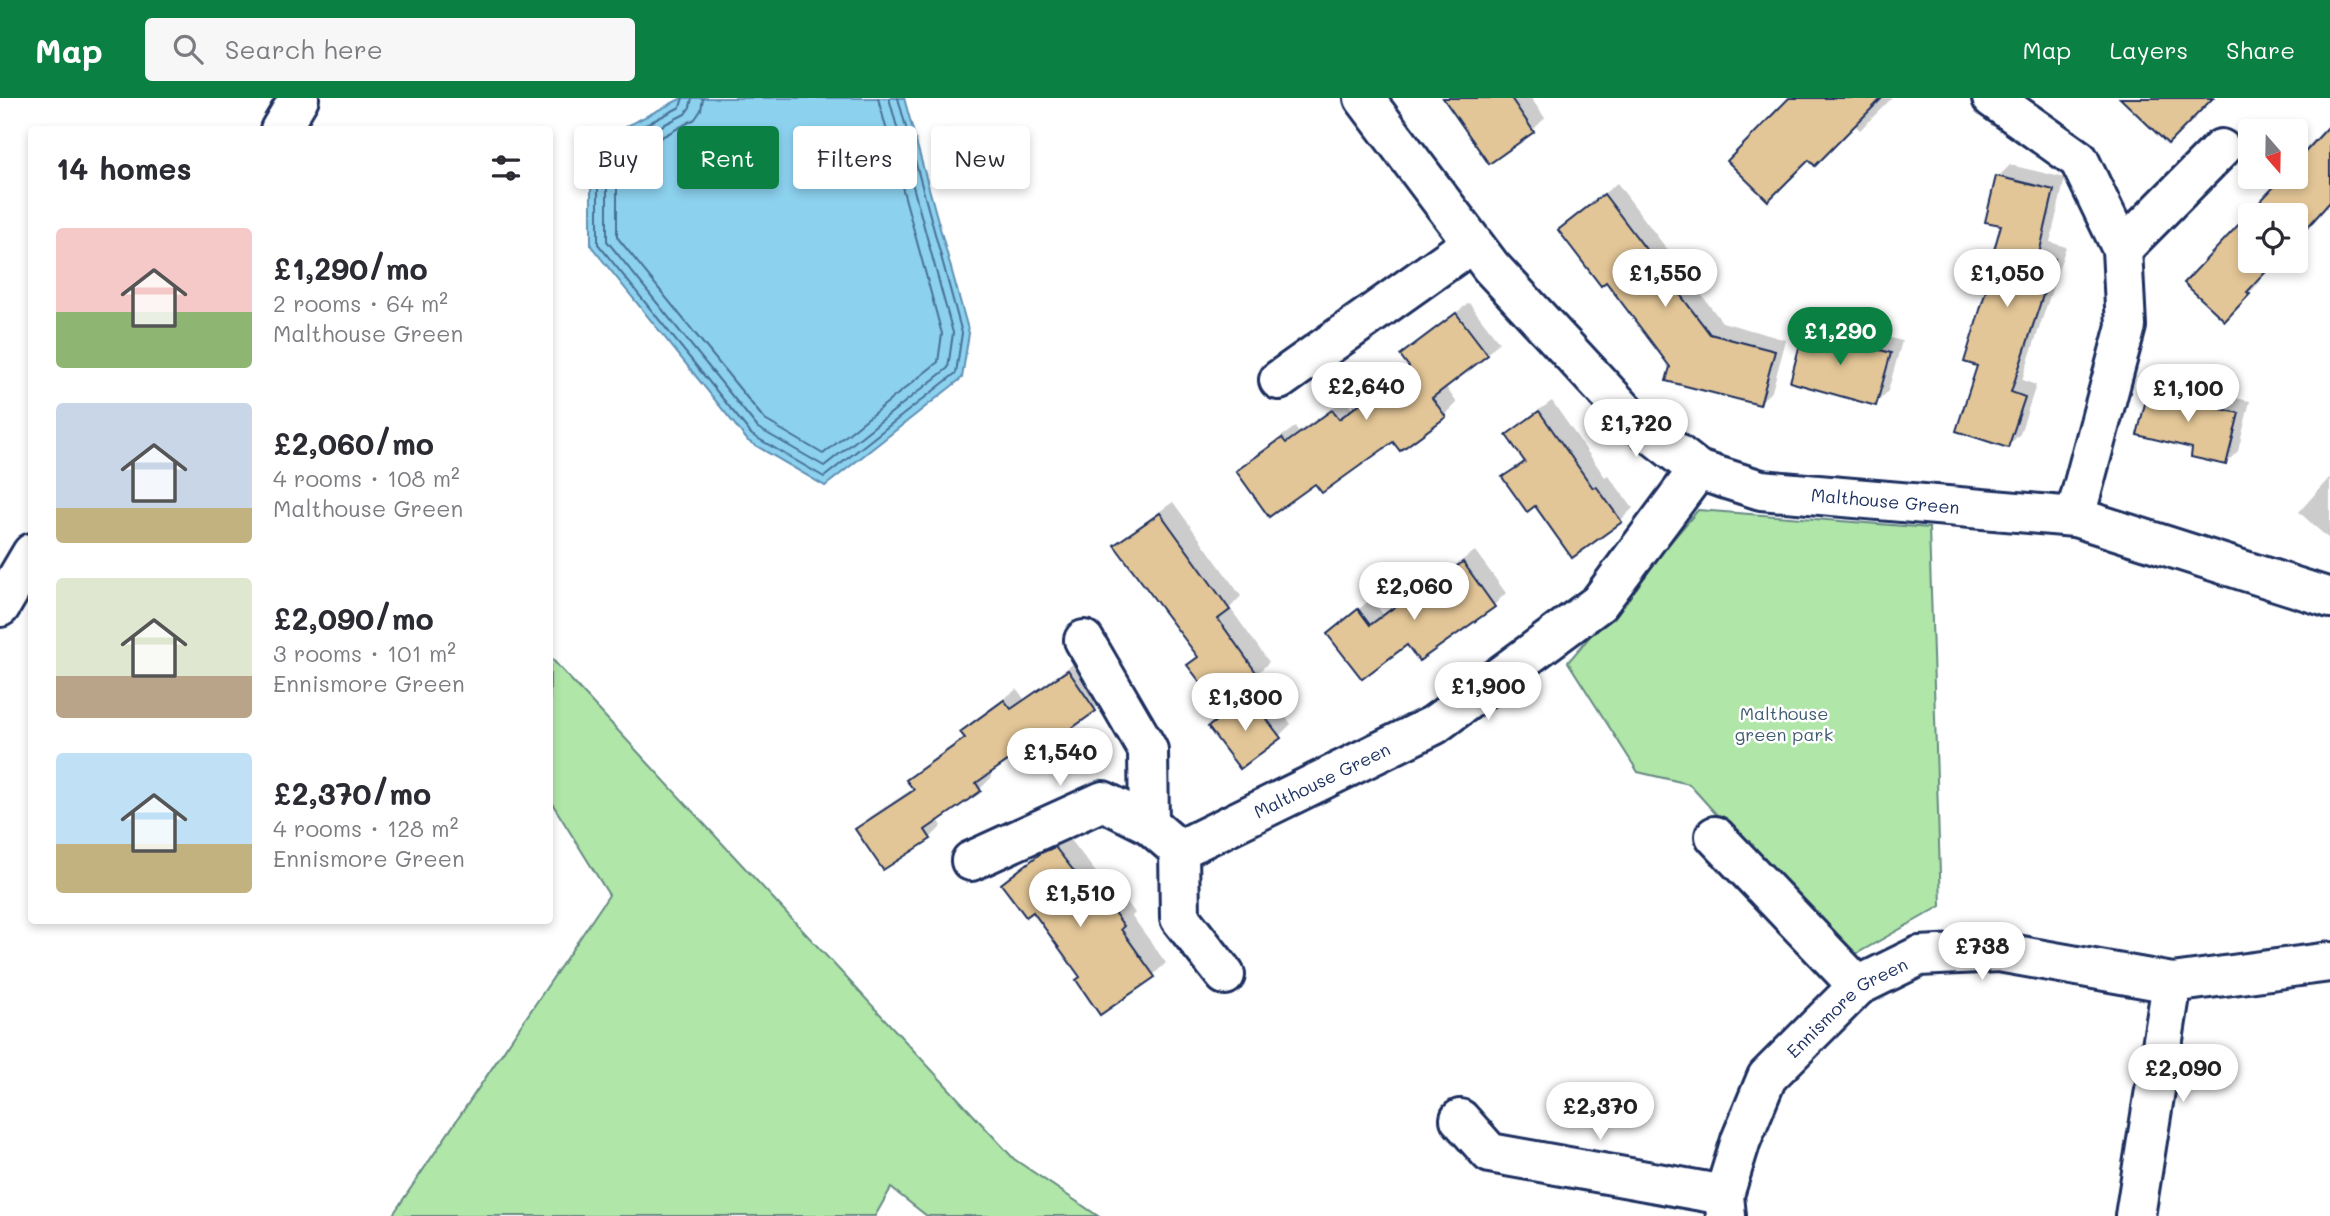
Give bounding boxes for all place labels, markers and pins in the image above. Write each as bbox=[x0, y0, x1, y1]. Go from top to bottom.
pin: £1,550 bbox=[1608, 250, 1722, 309]
pin: £1,050 bbox=[1950, 250, 2064, 309]
pin: £1,290 bbox=[1783, 308, 1897, 367]
pin: £2,640 bbox=[1309, 362, 1423, 422]
pin: £1,100 bbox=[2131, 364, 2245, 424]
pin: £1,720 bbox=[1579, 400, 1693, 459]
pin: £2,060 bbox=[1357, 562, 1471, 622]
pin: £1,900 bbox=[1431, 662, 1545, 722]
pin: £1,300 bbox=[1188, 674, 1302, 733]
pin: £1,540 bbox=[1003, 728, 1117, 788]
pin: £1,510 bbox=[1023, 870, 1137, 929]
pin: £738 bbox=[1941, 922, 2023, 982]
pin: £2,090 bbox=[2126, 1044, 2240, 1104]
pin: £2,370 bbox=[1543, 1082, 1657, 1142]

